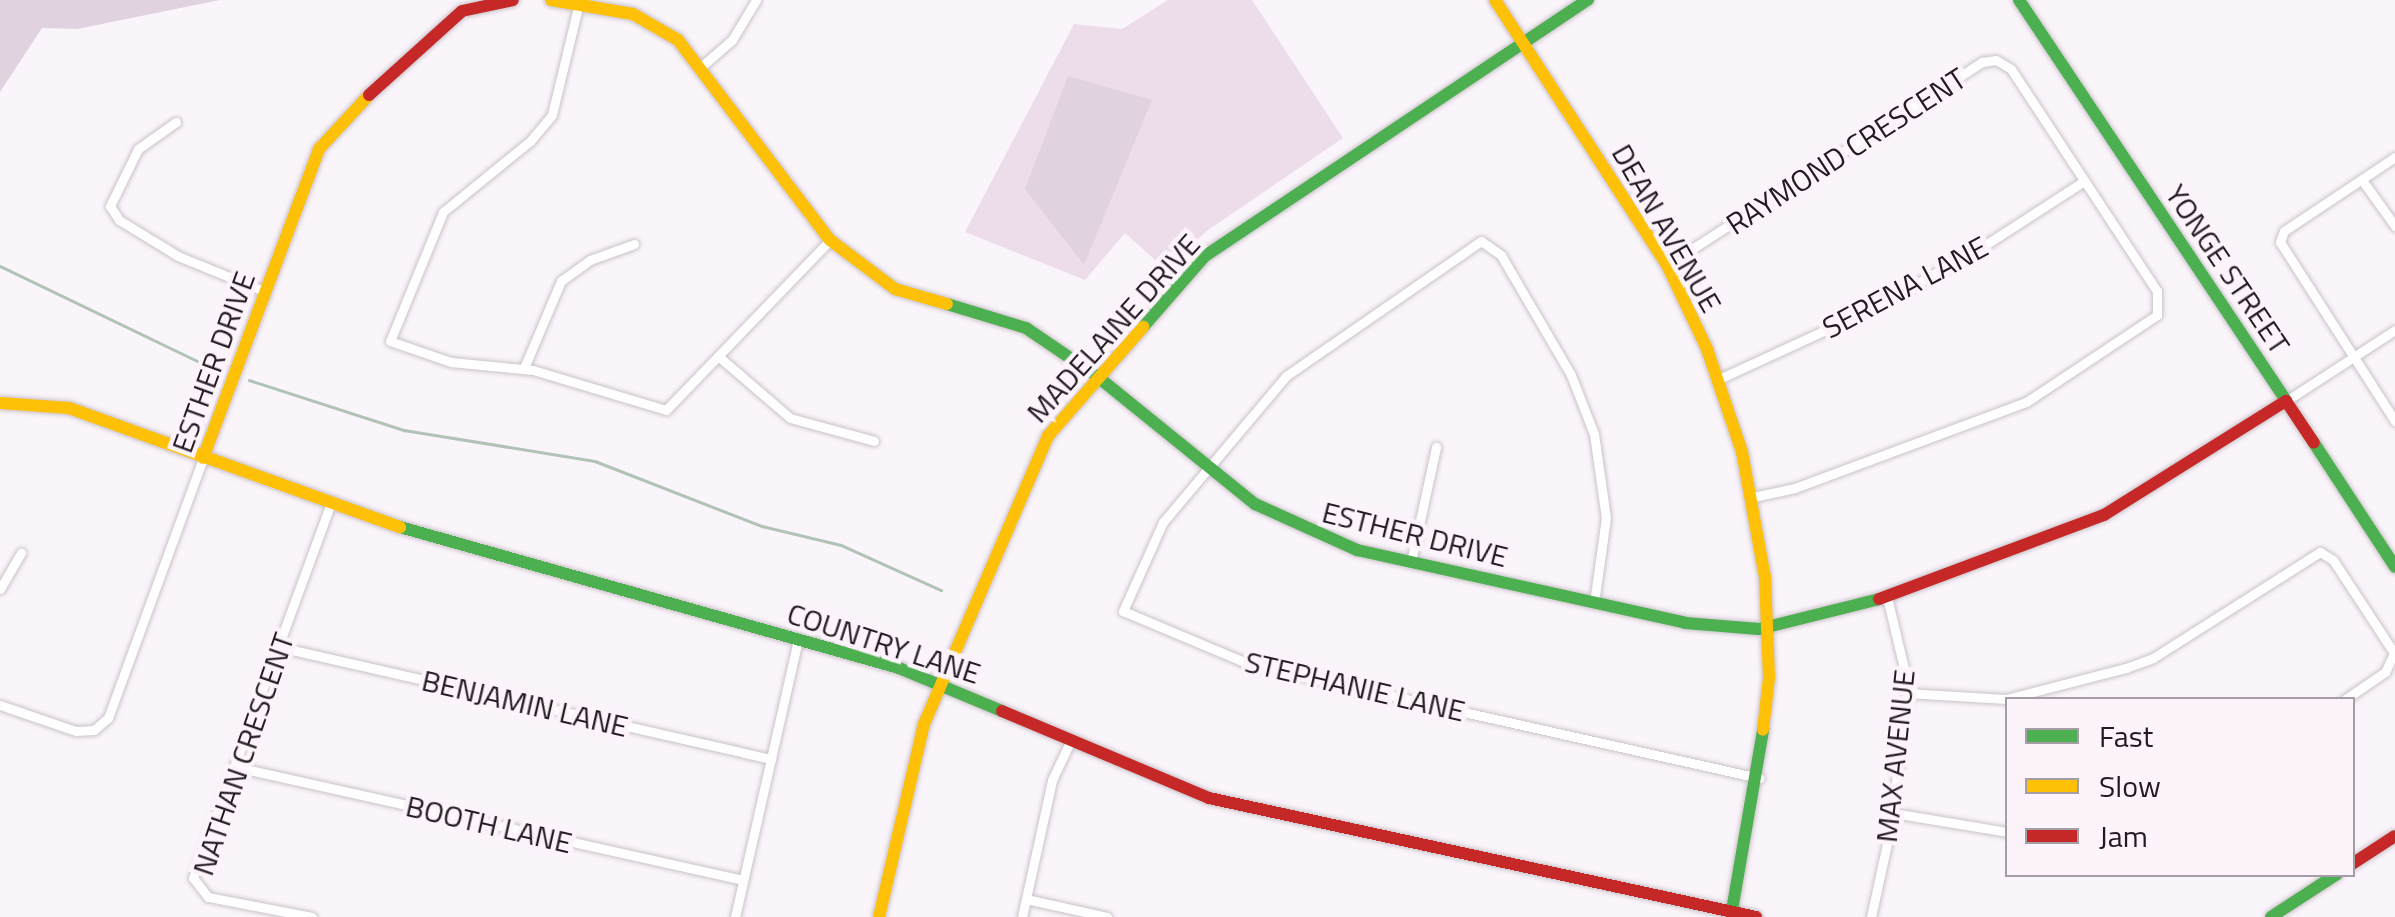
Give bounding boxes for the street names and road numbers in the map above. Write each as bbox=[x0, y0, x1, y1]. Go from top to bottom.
street label: RAYMOND CRESCENT bbox=[1719, 60, 1973, 242]
street label: DEAN AVENUE bbox=[1604, 138, 1730, 318]
street label: YONGE STREET bbox=[2158, 177, 2298, 361]
street label: MADELAINE DRIVE bbox=[1019, 226, 1207, 430]
street label: SERENA LANE bbox=[1816, 228, 1994, 346]
street label: ESTHER DRIVE bbox=[164, 267, 262, 457]
street label: ESTHER DRIVE bbox=[1319, 494, 1511, 574]
street label: COUNTRY LANE bbox=[783, 595, 985, 691]
street label: NATHAN CRESCENT bbox=[185, 628, 301, 880]
street label: STEPHANIE LANE bbox=[1242, 643, 1468, 729]
street label: BENJAMIN LANE bbox=[418, 662, 632, 744]
street label: MAX AVENUE bbox=[1868, 668, 1922, 844]
street label: BOOTH LANE bbox=[403, 787, 575, 861]

